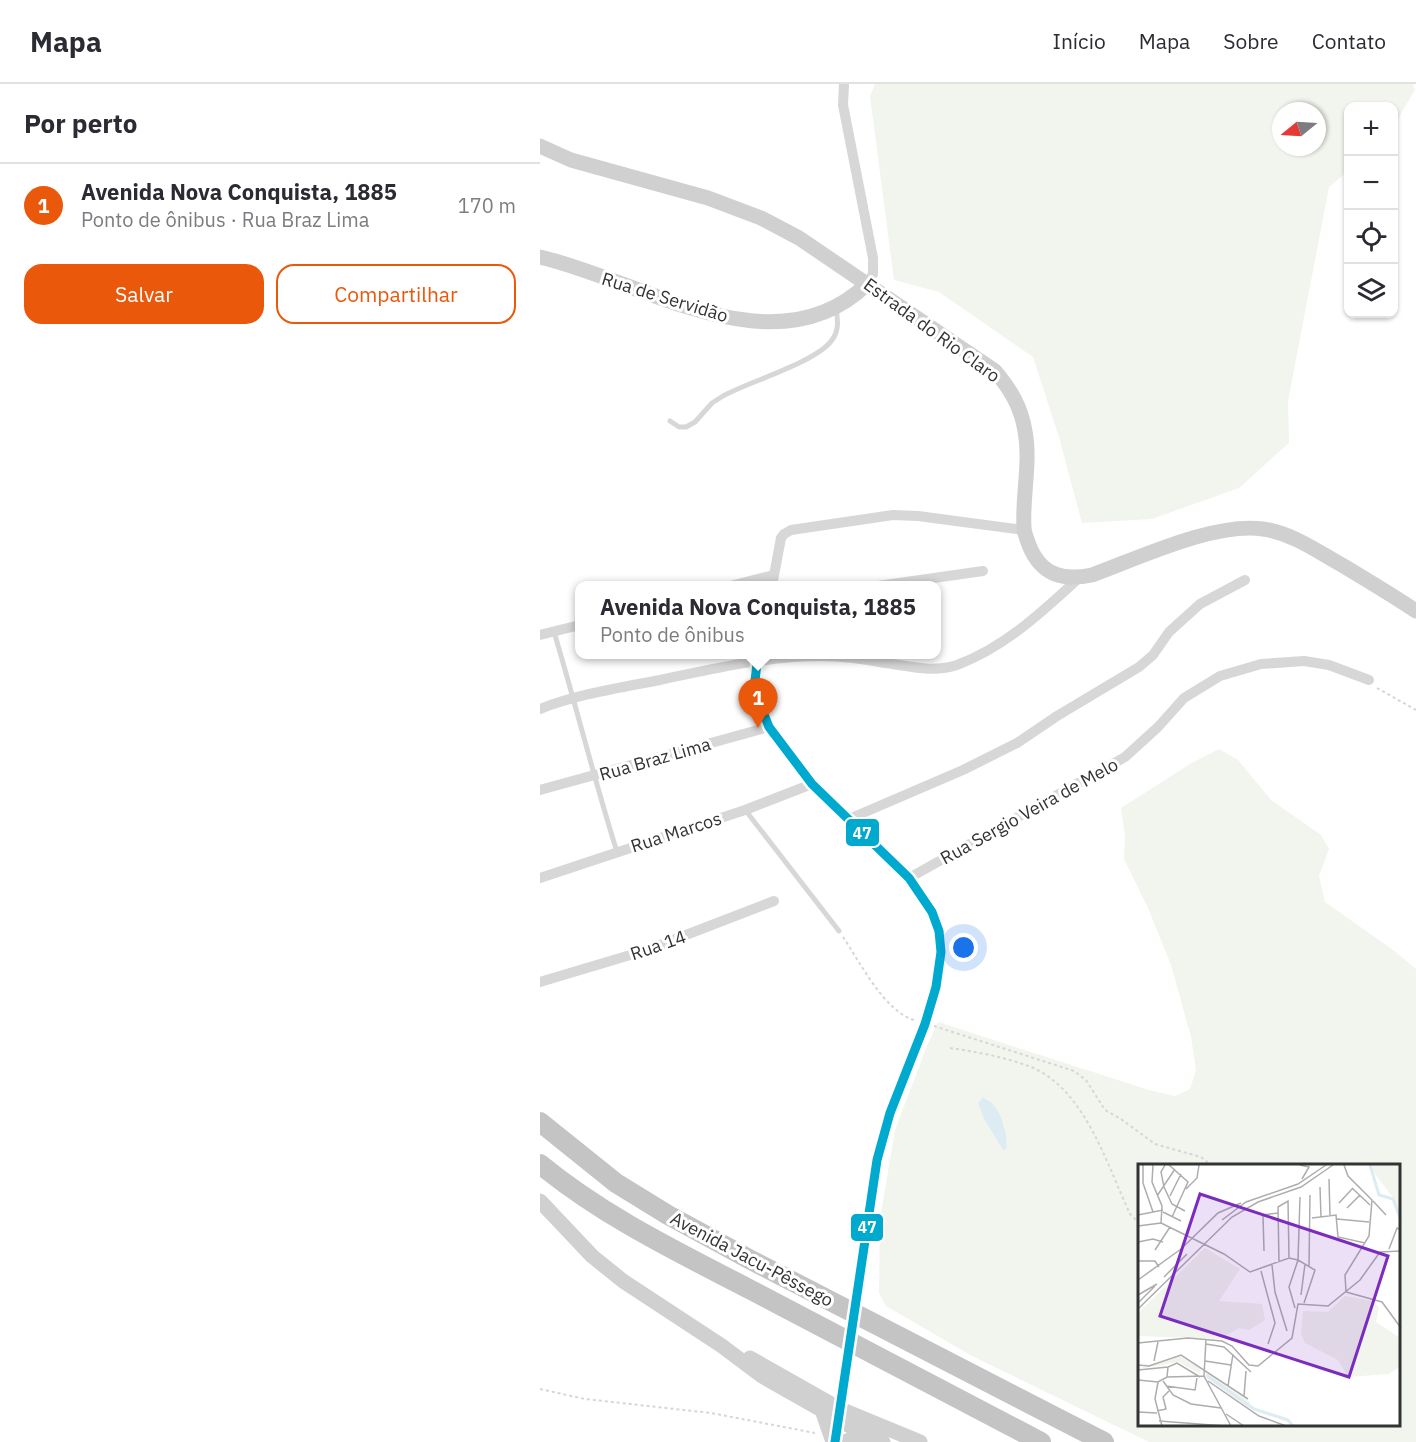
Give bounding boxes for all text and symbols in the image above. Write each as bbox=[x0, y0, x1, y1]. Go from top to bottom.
text: Mapa bbox=[30, 23, 102, 60]
text: Início bbox=[1053, 27, 1106, 55]
text: Mapa bbox=[1139, 27, 1190, 55]
text: Sobre bbox=[1223, 27, 1279, 55]
text: Contato bbox=[1312, 27, 1386, 55]
north arrow bbox=[1272, 102, 1326, 156]
map controls bbox=[1344, 102, 1398, 318]
button: + bbox=[1344, 102, 1398, 156]
text: Por perto bbox=[24, 106, 137, 140]
button: − bbox=[1344, 156, 1398, 210]
text: Avenida Nova Conquista, 1885 bbox=[81, 177, 397, 206]
text: 1 bbox=[38, 192, 50, 219]
text: 170 m bbox=[458, 192, 516, 219]
text: Ponto de ônibus · Rua Braz Lima bbox=[81, 206, 369, 233]
button: locate bbox=[1344, 210, 1398, 264]
button: Salvar bbox=[24, 264, 264, 324]
button: Compartilhar bbox=[276, 264, 516, 324]
button: layers bbox=[1344, 264, 1398, 318]
street label: Rua de Servidão bbox=[599, 267, 731, 327]
street label: Estrada do Rio Claro bbox=[859, 273, 1005, 387]
popup bbox=[575, 581, 941, 659]
text: Avenida Nova Conquista, 1885 bbox=[600, 592, 916, 621]
text: Ponto de ônibus bbox=[600, 621, 745, 648]
pin: 1 bbox=[738, 678, 778, 728]
street label: Rua Braz Lima bbox=[597, 732, 714, 786]
street label: Rua Sergio Veira de Melo bbox=[936, 753, 1122, 869]
street label: Rua Marcos bbox=[628, 807, 724, 857]
line badge: 47 bbox=[845, 818, 880, 847]
text: 47 bbox=[852, 823, 872, 843]
street label: Rua 14 bbox=[627, 925, 689, 965]
your location bbox=[949, 933, 978, 962]
inset map bbox=[1138, 1164, 1401, 1427]
street label: Avenida Jacu-Pêssego bbox=[667, 1206, 837, 1312]
line badge: 47 bbox=[850, 1213, 884, 1242]
text: 47 bbox=[857, 1217, 877, 1237]

